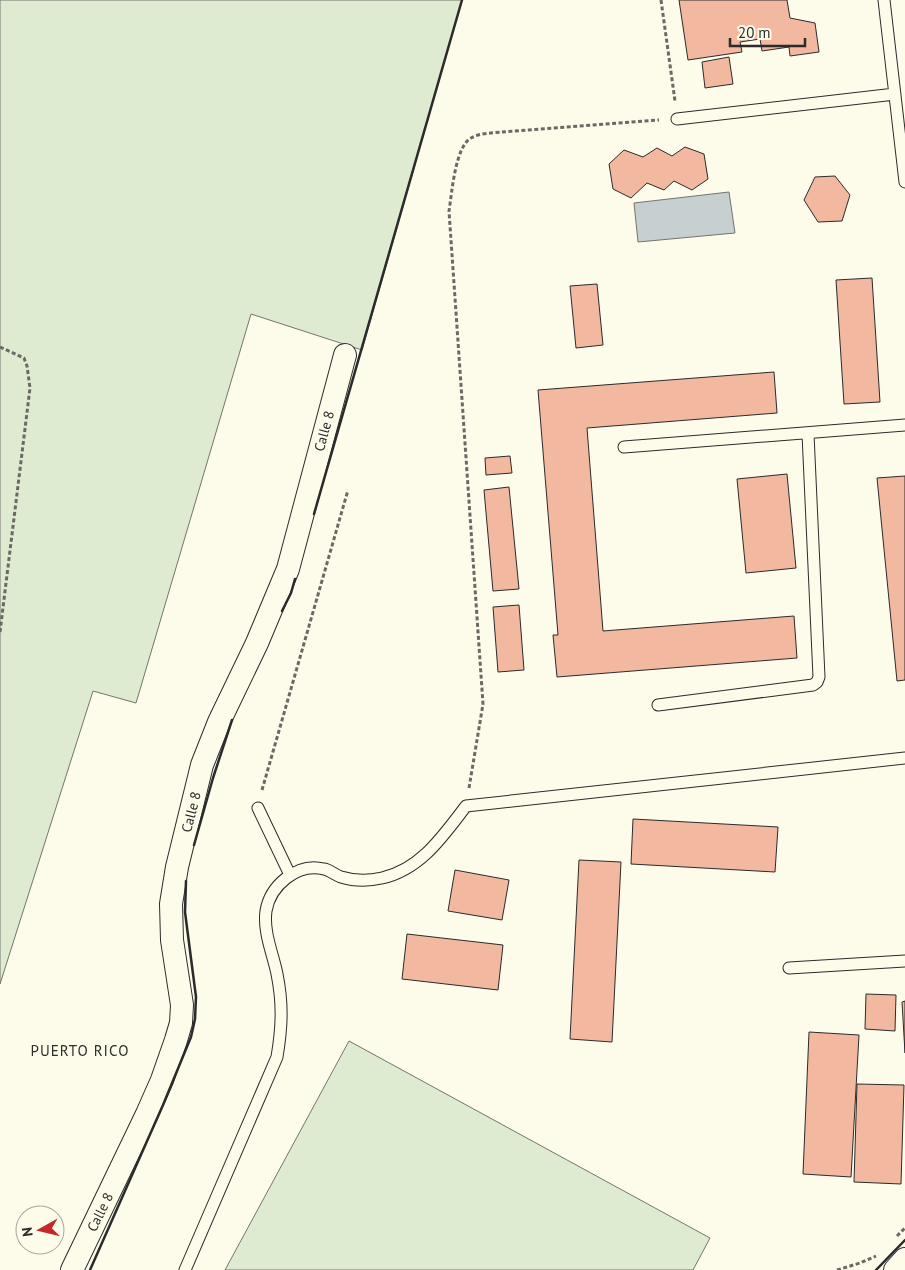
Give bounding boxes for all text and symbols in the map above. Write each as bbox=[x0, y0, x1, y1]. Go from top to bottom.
scale bar bbox=[730, 15, 805, 47]
text: 20 m bbox=[738, 23, 771, 42]
street label: Calle 8 bbox=[310, 409, 338, 453]
street label: Calle 8 bbox=[177, 790, 205, 834]
district label: PUERTO RICO bbox=[31, 1041, 129, 1060]
street label: Calle 8 bbox=[83, 1189, 117, 1235]
north arrow bbox=[15, 1205, 65, 1255]
text: N bbox=[18, 1226, 37, 1238]

